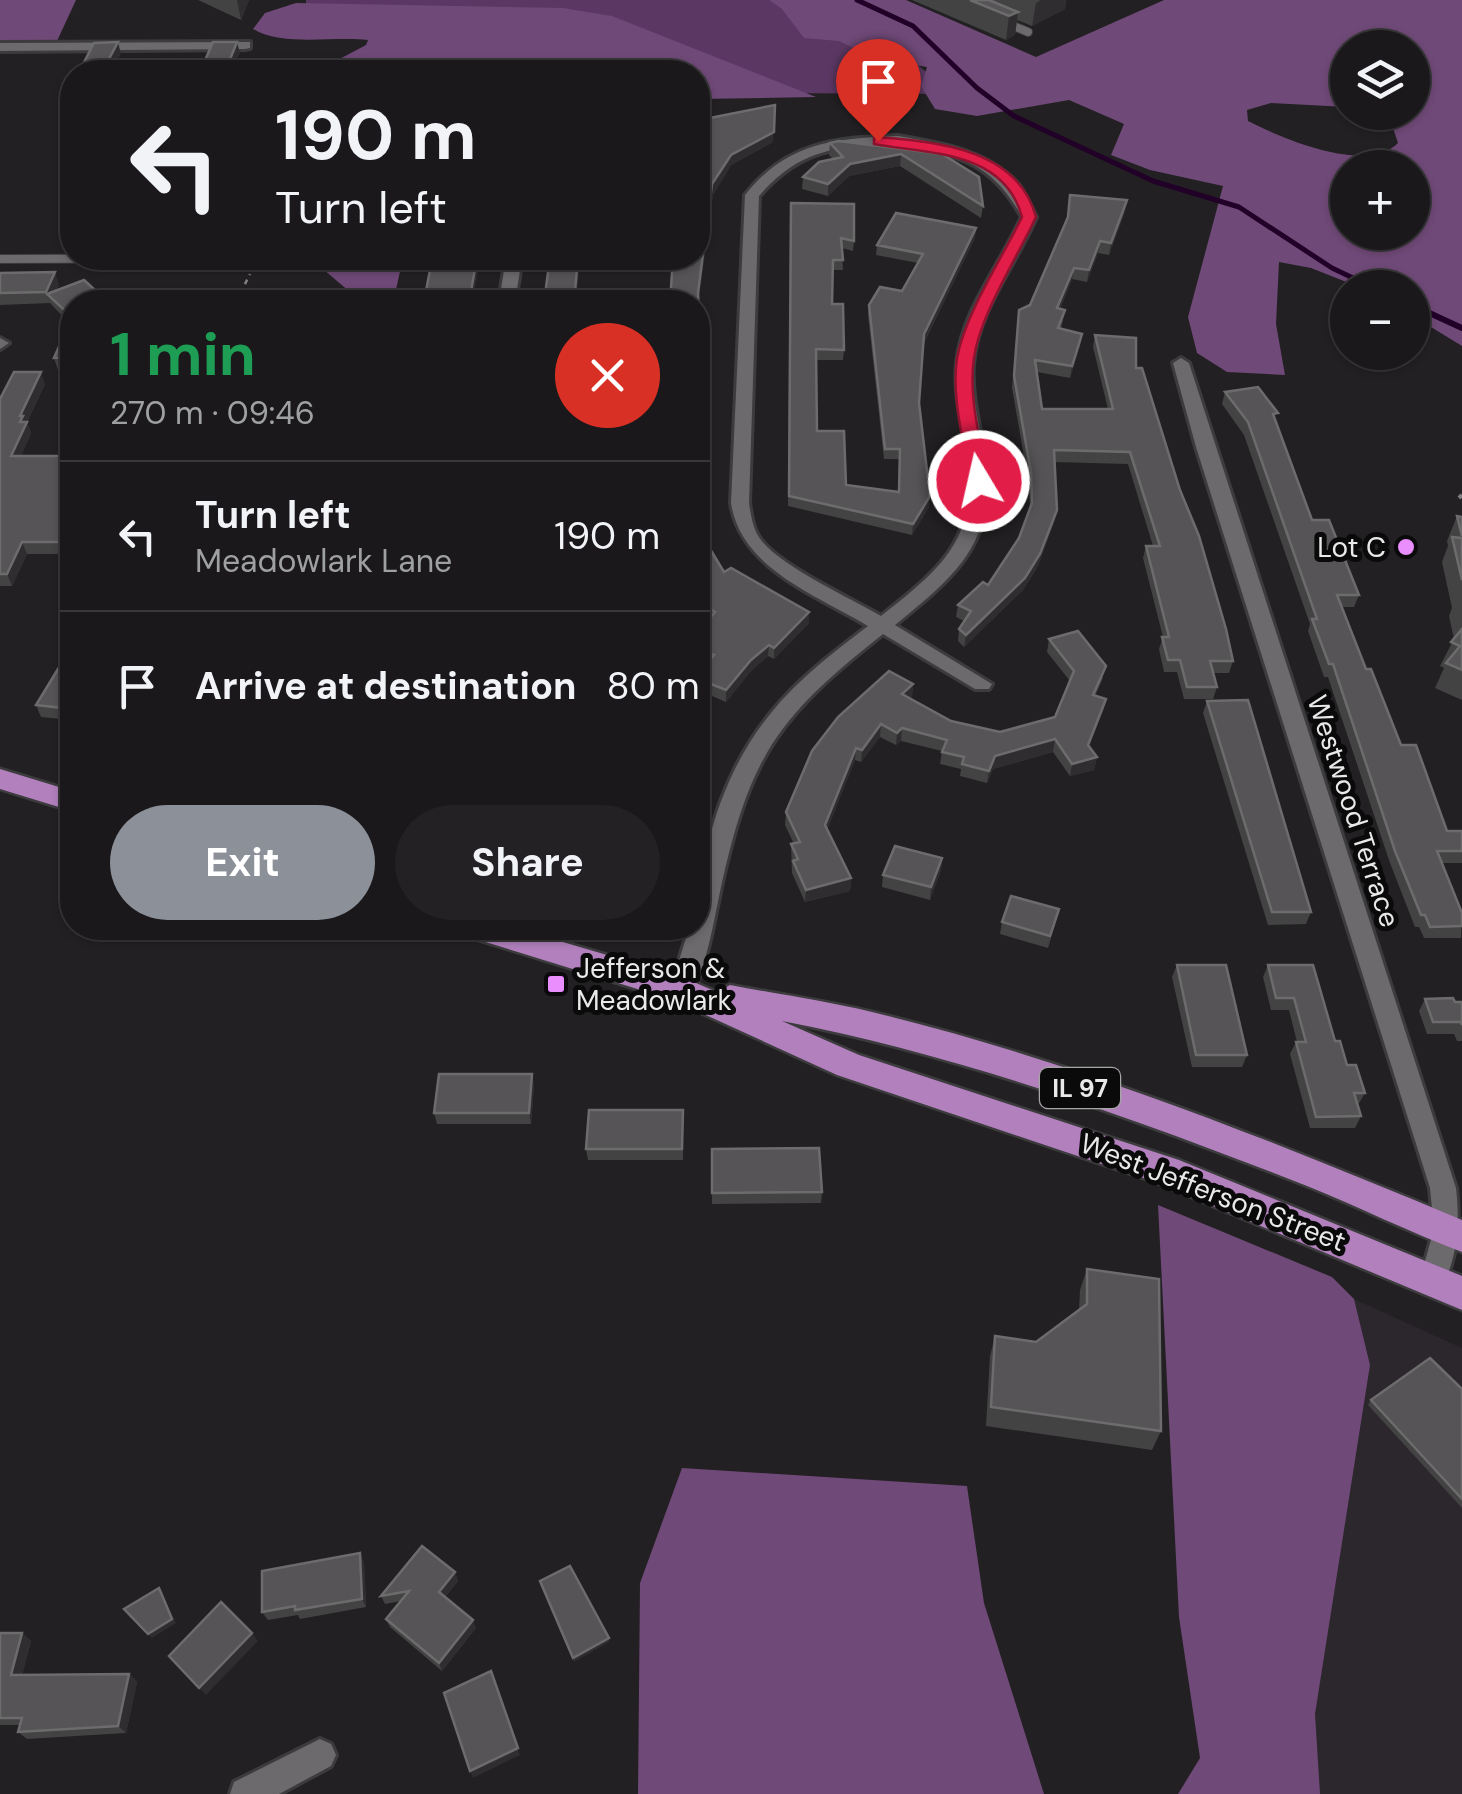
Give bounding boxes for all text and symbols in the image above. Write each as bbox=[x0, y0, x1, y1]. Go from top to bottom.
map controls bbox=[1330, 30, 1430, 370]
button: layers bbox=[1330, 30, 1430, 130]
pin bbox=[836, 39, 921, 142]
icon: arrive bbox=[851, 54, 906, 109]
text: 190 m bbox=[275, 90, 477, 181]
icon: left bbox=[110, 100, 240, 230]
button: + bbox=[1330, 150, 1430, 250]
text: Turn left bbox=[275, 178, 447, 237]
button: − bbox=[1330, 270, 1430, 370]
text: 1 min bbox=[110, 315, 256, 394]
button: close bbox=[555, 323, 660, 428]
text: 270 m · 09:46 bbox=[110, 392, 315, 434]
position arrow bbox=[927, 429, 1031, 533]
text: Turn left bbox=[195, 490, 351, 540]
icon: left bbox=[110, 509, 165, 564]
text: 190 m bbox=[554, 511, 660, 561]
place label: Lot C bbox=[1317, 529, 1386, 566]
marker: Lot C bbox=[1395, 536, 1417, 558]
text: Meadowlark Lane bbox=[195, 540, 452, 582]
icon: arrive bbox=[110, 659, 165, 714]
text: Arrive at destination bbox=[195, 661, 577, 711]
text: 80 m bbox=[607, 661, 700, 711]
street label: Westwood Terrace bbox=[1299, 690, 1409, 932]
button: Exit bbox=[110, 805, 375, 920]
button: Share bbox=[395, 805, 660, 920]
place label: Jefferson & Meadowlark bbox=[576, 950, 732, 1019]
marker: Jefferson & Meadowlark bbox=[545, 973, 567, 995]
road number: IL 97 bbox=[1040, 1068, 1120, 1108]
street label: West Jefferson Street bbox=[1075, 1125, 1351, 1260]

